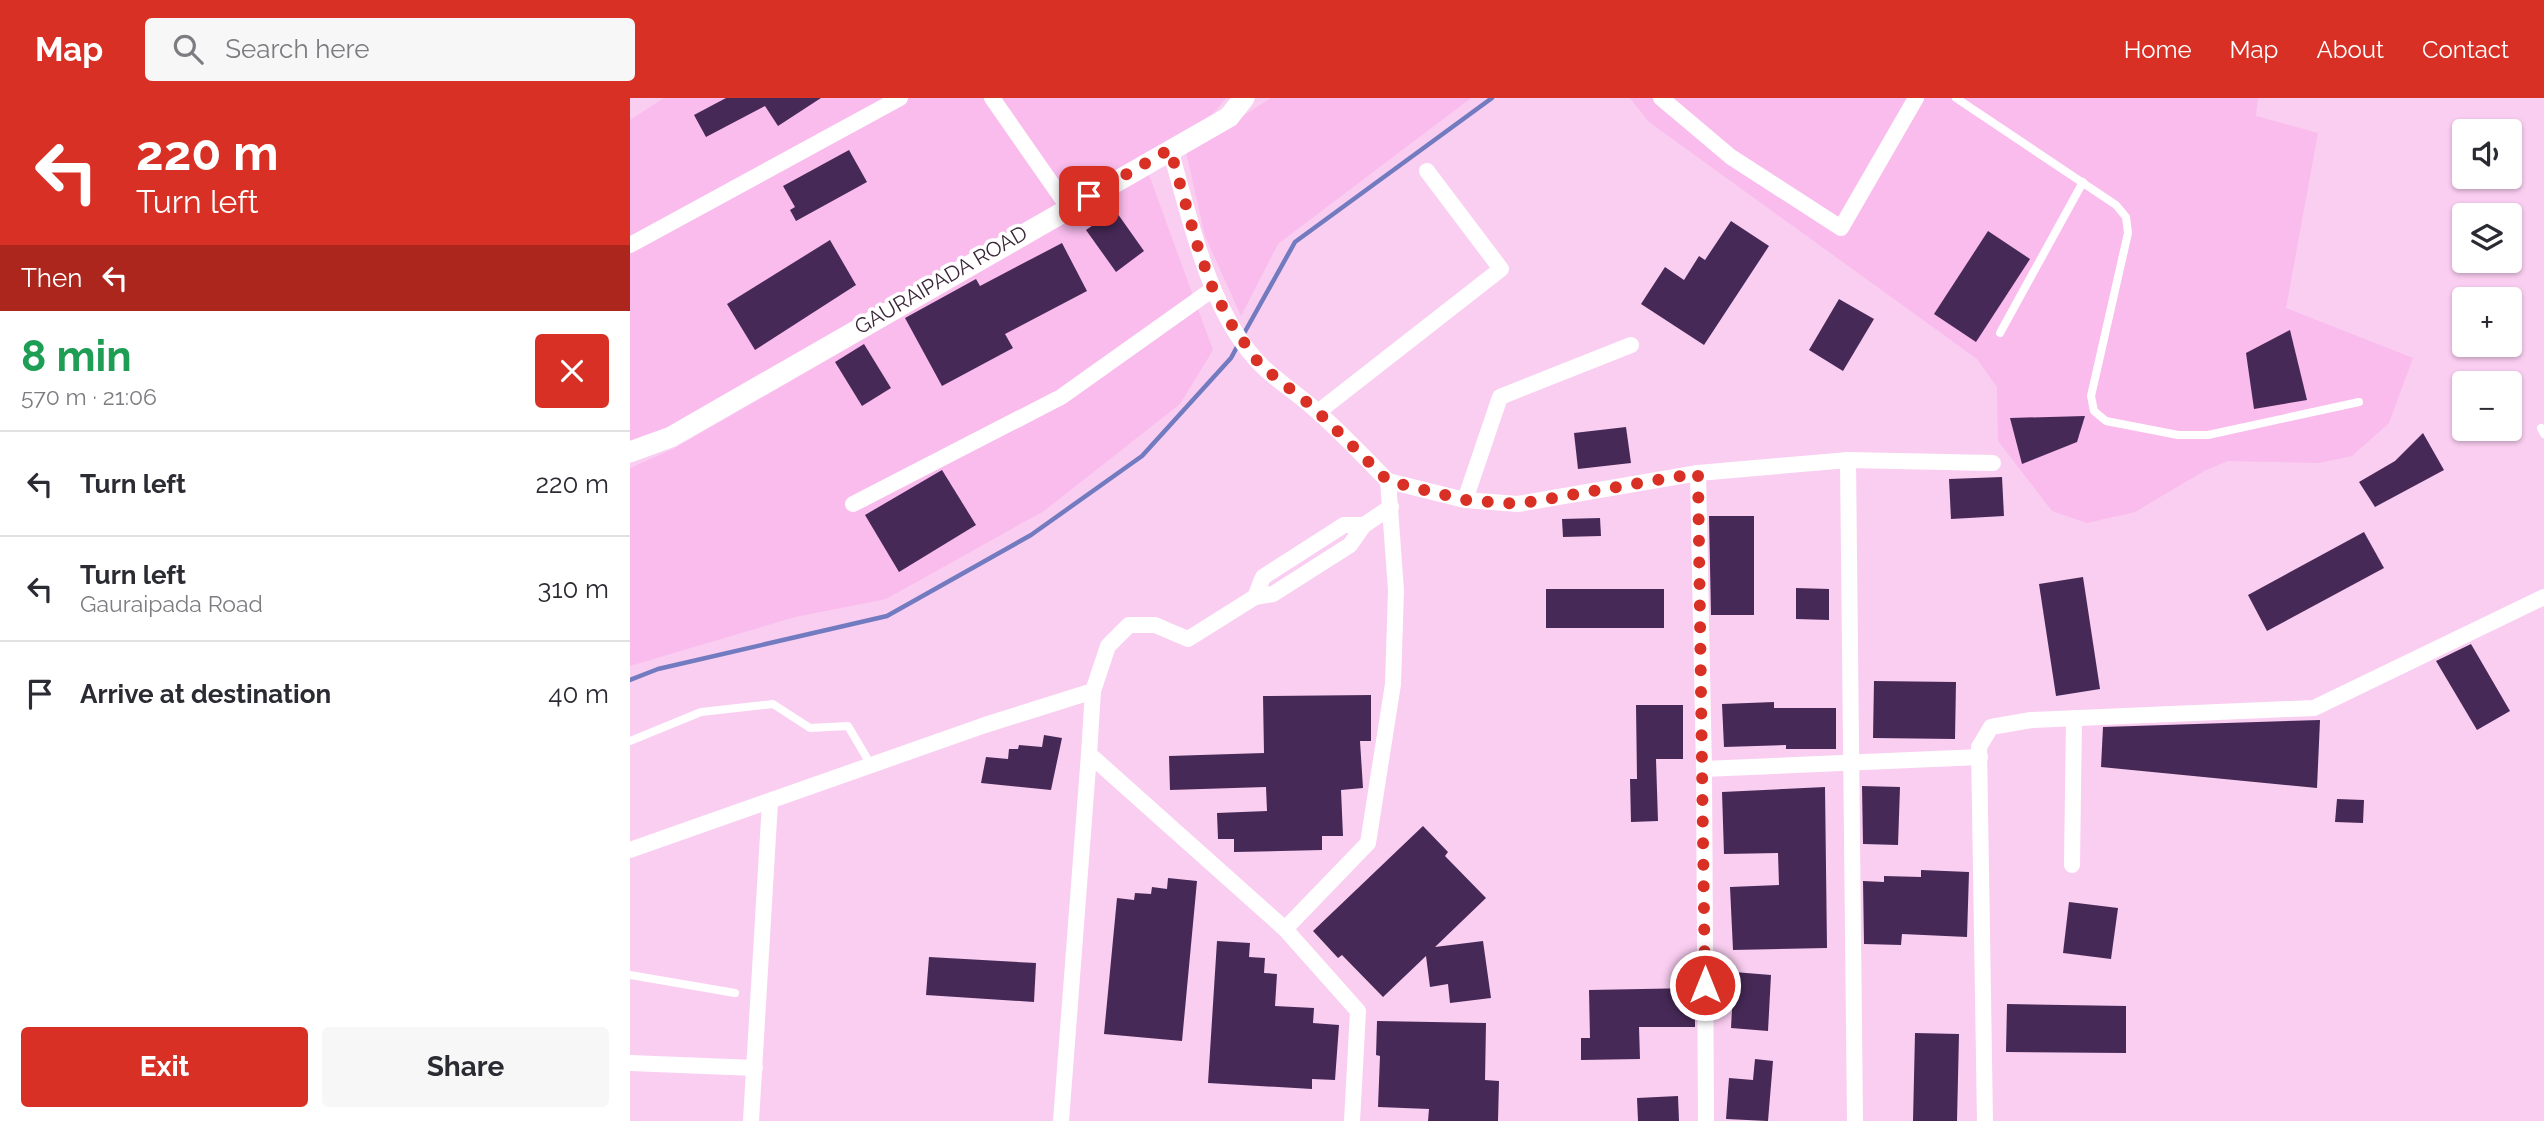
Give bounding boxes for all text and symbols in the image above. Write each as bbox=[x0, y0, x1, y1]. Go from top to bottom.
search box bbox=[145, 18, 635, 81]
text: Map bbox=[35, 30, 103, 69]
icon: search bbox=[169, 30, 207, 68]
text: Search here bbox=[225, 34, 370, 64]
text: Home bbox=[2124, 35, 2192, 64]
text: Map bbox=[2230, 35, 2278, 64]
text: About bbox=[2316, 35, 2384, 64]
text: Contact bbox=[2422, 35, 2509, 64]
map controls bbox=[2452, 119, 2522, 441]
button: sound bbox=[2452, 119, 2522, 189]
text: 220 m bbox=[136, 124, 279, 181]
icon: left bbox=[21, 126, 112, 217]
pin bbox=[1059, 166, 1119, 226]
icon: arrive bbox=[1070, 177, 1108, 215]
text: Turn left bbox=[136, 183, 258, 220]
button: layers bbox=[2452, 203, 2522, 273]
street label: GAURAIPADA ROAD bbox=[850, 220, 1032, 339]
icon: left bbox=[96, 259, 134, 297]
text: Then bbox=[21, 263, 82, 293]
button: + bbox=[2452, 287, 2522, 357]
text: 8 min bbox=[21, 332, 132, 381]
button: close bbox=[535, 334, 609, 408]
button: − bbox=[2452, 371, 2522, 441]
text: 570 m · 21:06 bbox=[21, 383, 157, 410]
icon: left bbox=[21, 465, 59, 503]
text: Turn left bbox=[80, 469, 186, 499]
text: 220 m bbox=[535, 469, 609, 499]
text: Turn left bbox=[80, 560, 186, 590]
icon: left bbox=[21, 570, 59, 608]
text: 310 m bbox=[538, 574, 609, 604]
text: Gauraipada Road bbox=[80, 590, 263, 617]
icon: arrive bbox=[21, 675, 59, 713]
text: Arrive at destination bbox=[80, 679, 331, 709]
text: 40 m bbox=[548, 679, 609, 709]
position arrow bbox=[1668, 948, 1742, 1022]
button: Exit bbox=[21, 1027, 308, 1107]
button: Share bbox=[322, 1027, 609, 1107]

